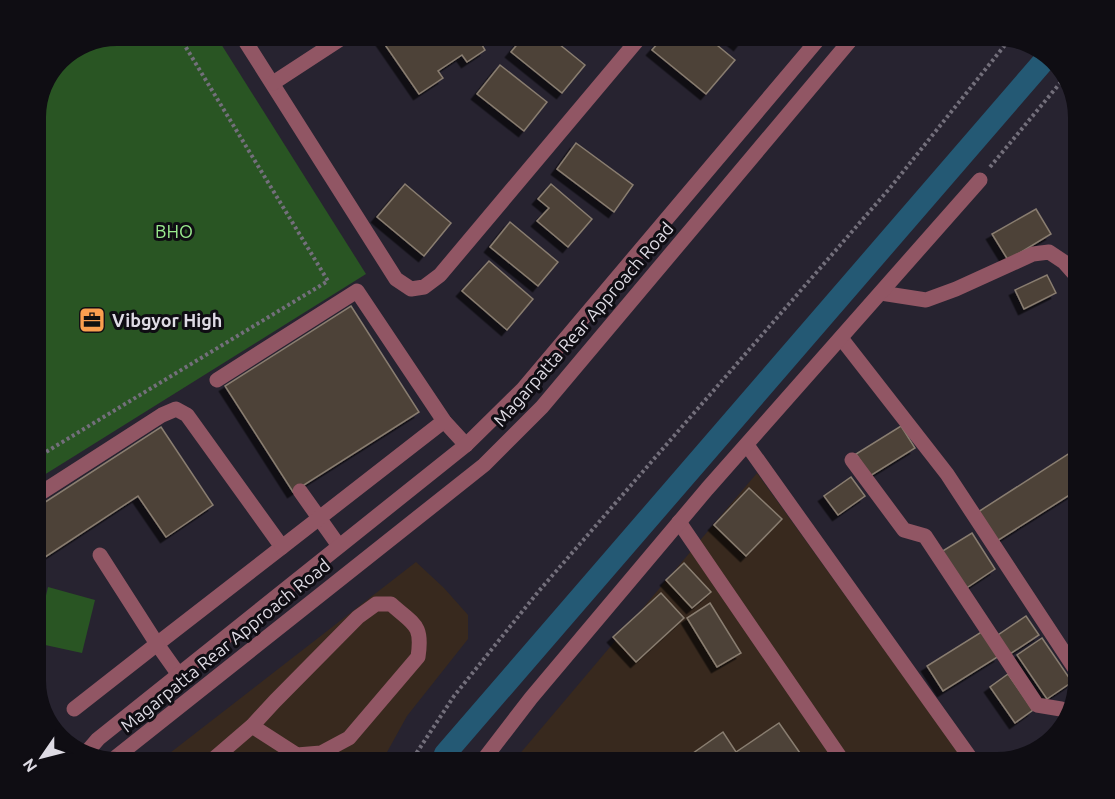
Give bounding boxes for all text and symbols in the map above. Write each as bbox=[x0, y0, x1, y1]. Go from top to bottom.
street label: Magarpatta Rear Approach Road bbox=[489, 218, 677, 430]
park label: BHO bbox=[155, 221, 193, 241]
office icon: Vibgyor High bbox=[77, 305, 107, 335]
place label: Vibgyor High bbox=[112, 310, 222, 330]
street label: Magarpatta Rear Approach Road bbox=[116, 554, 334, 736]
north arrow bbox=[12, 727, 72, 787]
text: N bbox=[19, 756, 41, 776]

